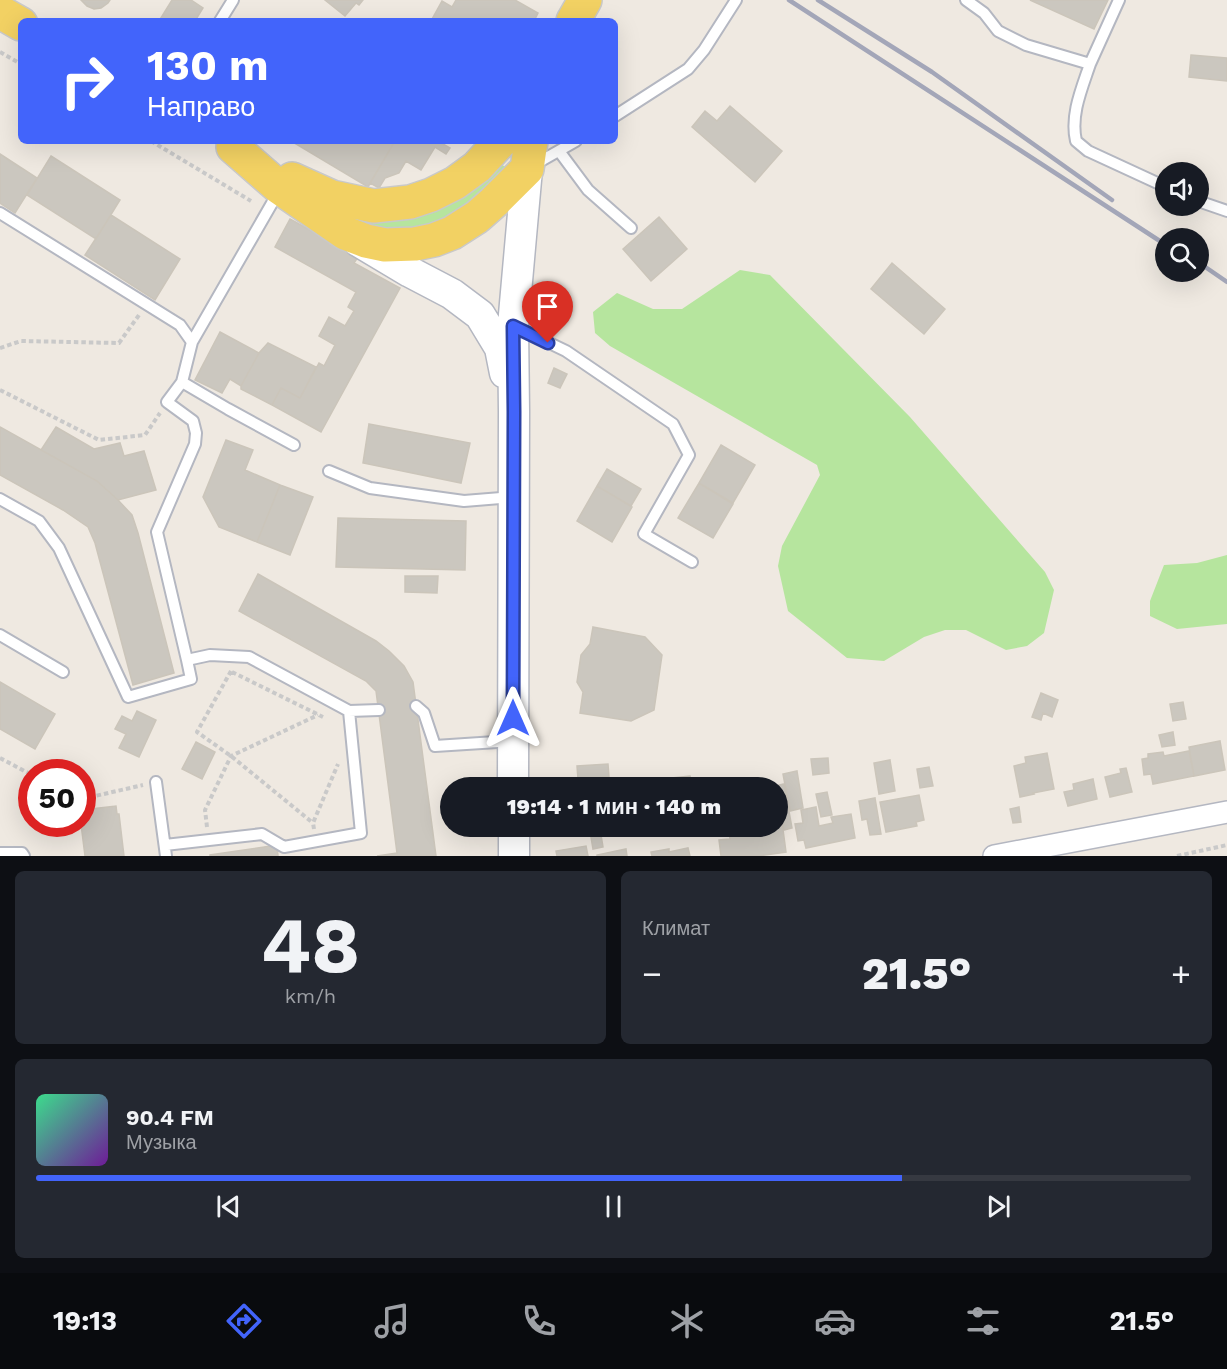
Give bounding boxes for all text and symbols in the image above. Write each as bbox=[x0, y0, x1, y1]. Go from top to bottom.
text: 130 m bbox=[147, 41, 269, 90]
icon: right bbox=[48, 42, 126, 120]
text: Направо bbox=[147, 91, 255, 123]
map controls bbox=[1155, 162, 1209, 282]
button: sound bbox=[1155, 162, 1209, 216]
button: search bbox=[1155, 228, 1209, 282]
pin bbox=[522, 281, 573, 343]
icon: arrive bbox=[531, 290, 564, 323]
position arrow bbox=[481, 686, 545, 750]
speed limit sign: 50 bbox=[18, 759, 96, 837]
text: 19:14 · 1 мин · 140 m bbox=[507, 794, 721, 819]
text: 48 bbox=[261, 899, 360, 991]
text: Климат bbox=[642, 916, 710, 940]
text: 21.5° bbox=[862, 947, 971, 1000]
text: − bbox=[642, 954, 662, 993]
text: + bbox=[1171, 954, 1191, 993]
text: km/h bbox=[285, 984, 336, 1008]
text: 90.4 FM bbox=[126, 1105, 214, 1130]
text: Музыка bbox=[126, 1130, 197, 1154]
icon: previous bbox=[212, 1190, 245, 1223]
icon: pause bbox=[597, 1190, 630, 1223]
icon: next bbox=[982, 1190, 1015, 1223]
icon: directions bbox=[223, 1300, 265, 1342]
icon: music bbox=[371, 1300, 413, 1342]
icon: phone bbox=[518, 1300, 560, 1342]
icon: climate bbox=[666, 1300, 708, 1342]
icon: car bbox=[814, 1300, 856, 1342]
icon: filters bbox=[962, 1300, 1004, 1342]
text: 19:13 bbox=[53, 1305, 117, 1337]
text: 21.5° bbox=[1109, 1305, 1174, 1337]

